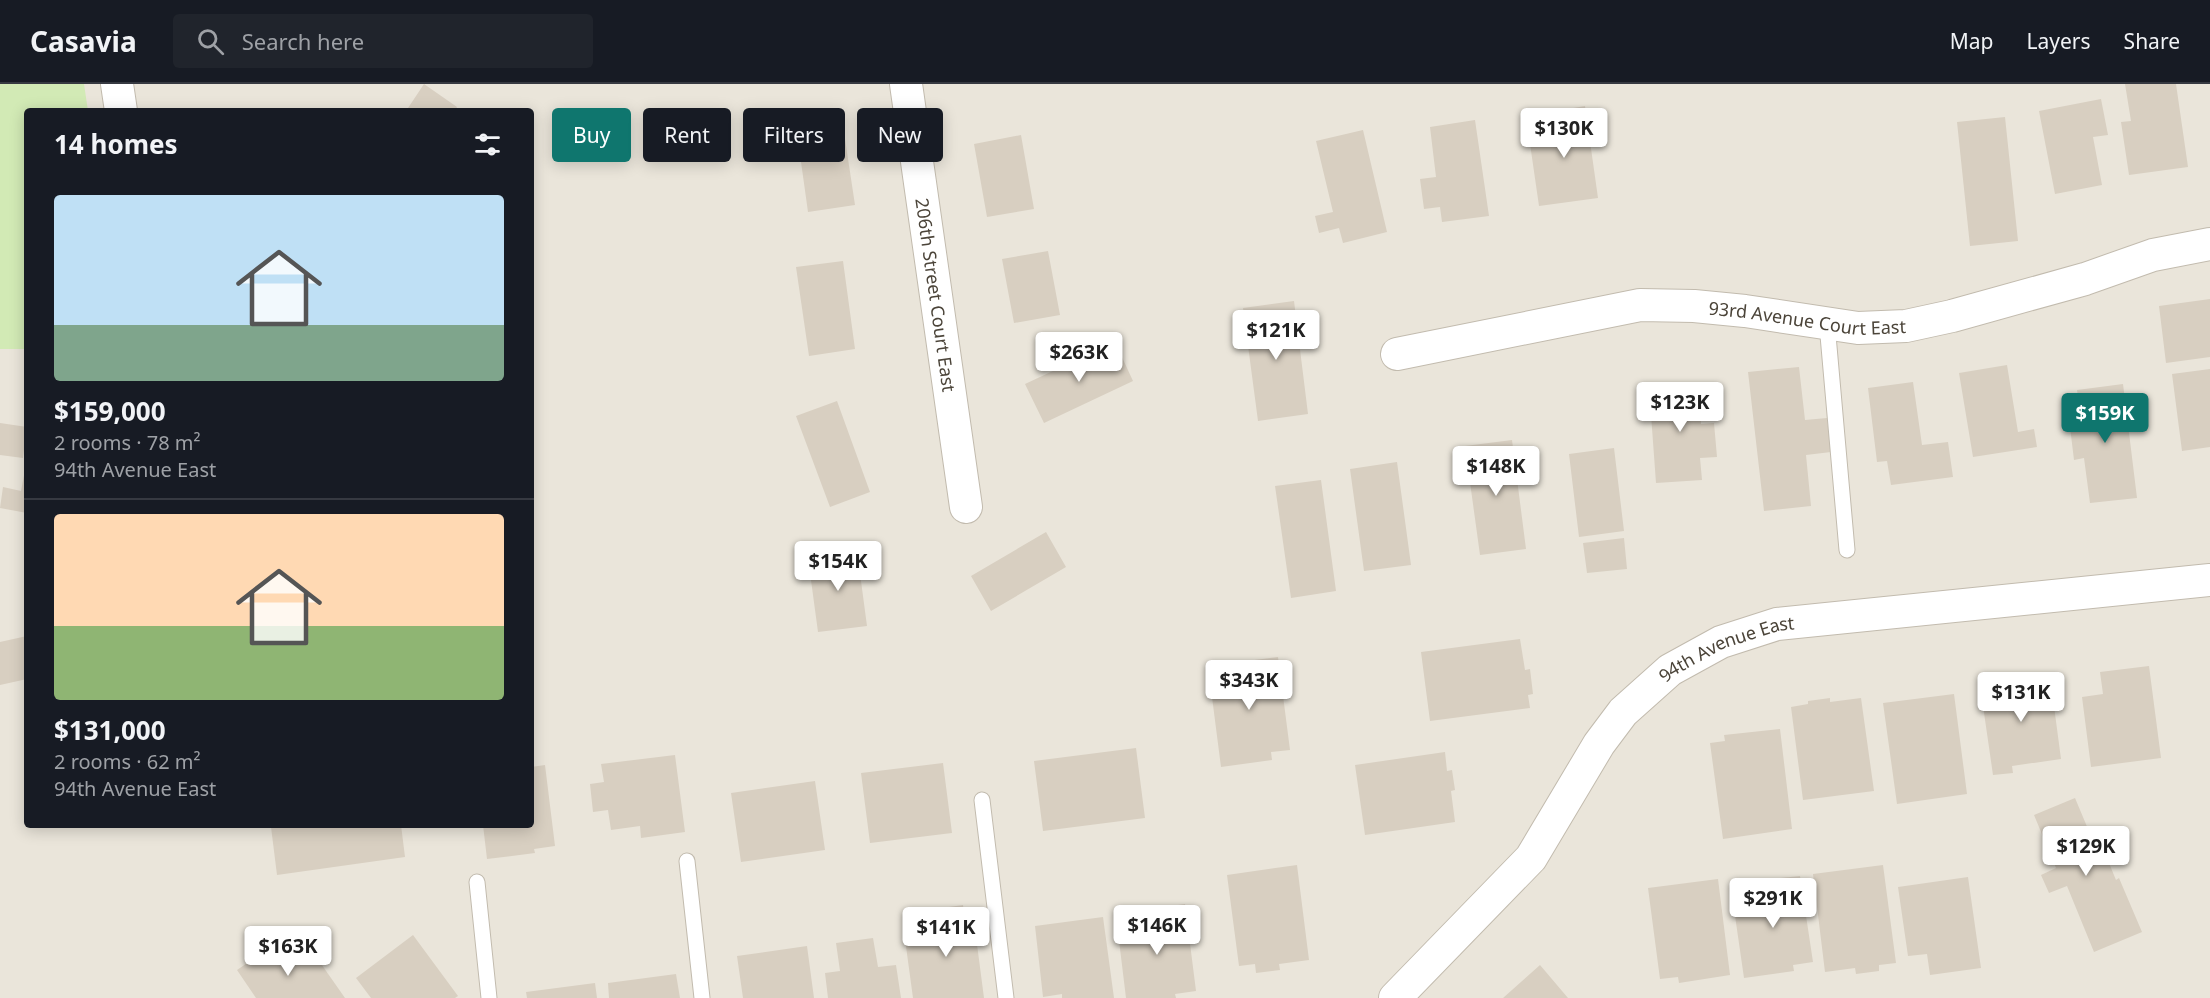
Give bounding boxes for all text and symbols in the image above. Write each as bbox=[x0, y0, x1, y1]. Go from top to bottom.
search box bbox=[173, 14, 593, 68]
text: Casavia bbox=[30, 22, 137, 60]
icon: search bbox=[194, 25, 227, 58]
text: Search here bbox=[242, 26, 364, 56]
text: Map bbox=[1950, 27, 1994, 55]
text: Layers bbox=[2027, 27, 2091, 55]
text: Share bbox=[2124, 27, 2180, 55]
chip: Buy bbox=[552, 108, 631, 162]
chip: Rent bbox=[643, 108, 731, 162]
chip: Filters bbox=[743, 108, 845, 162]
chip: New bbox=[857, 108, 943, 162]
pin: $130K bbox=[1522, 108, 1606, 159]
text: $130K bbox=[1534, 114, 1594, 141]
text: 14 homes bbox=[54, 126, 178, 162]
icon: filters bbox=[471, 128, 504, 161]
street label: 206th Street Court East bbox=[910, 196, 962, 394]
icon: home bbox=[225, 234, 333, 342]
street label: 93rd Avenue Court East bbox=[1708, 295, 1907, 340]
pin: $121K bbox=[1234, 310, 1318, 361]
text: $121K bbox=[1246, 316, 1306, 343]
pin: $263K bbox=[1037, 332, 1121, 383]
text: $263K bbox=[1049, 338, 1109, 365]
pin: $123K bbox=[1638, 382, 1722, 433]
text: $123K bbox=[1650, 388, 1710, 415]
text: $159,000 bbox=[54, 393, 166, 429]
pin: $159K bbox=[2063, 393, 2147, 444]
text: $159K bbox=[2075, 399, 2135, 426]
text: 2 rooms · 78 m² bbox=[54, 429, 201, 456]
pin: $148K bbox=[1454, 446, 1538, 497]
text: $148K bbox=[1466, 452, 1526, 479]
text: 94th Avenue East bbox=[54, 456, 216, 483]
pin: $154K bbox=[796, 541, 880, 592]
text: $154K bbox=[808, 547, 868, 574]
icon: home bbox=[225, 553, 333, 661]
street label: 94th Avenue East bbox=[1653, 610, 1796, 687]
pin: $343K bbox=[1207, 660, 1291, 711]
text: $343K bbox=[1219, 666, 1279, 693]
pin: $131K bbox=[1979, 672, 2063, 723]
text: $131K bbox=[1991, 678, 2051, 705]
text: $131,000 bbox=[54, 712, 166, 748]
text: 2 rooms · 62 m² bbox=[54, 748, 201, 775]
text: 94th Avenue East bbox=[54, 775, 216, 802]
pin: $129K bbox=[2044, 826, 2128, 877]
text: $129K bbox=[2056, 832, 2116, 859]
pin: $291K bbox=[1731, 878, 1815, 929]
text: $291K bbox=[1743, 884, 1803, 911]
pin: $146K bbox=[1115, 905, 1199, 956]
pin: $141K bbox=[904, 907, 988, 958]
text: $146K bbox=[1127, 911, 1187, 938]
text: $141K bbox=[916, 913, 976, 940]
pin: $163K bbox=[246, 926, 330, 977]
text: $163K bbox=[258, 932, 318, 959]

